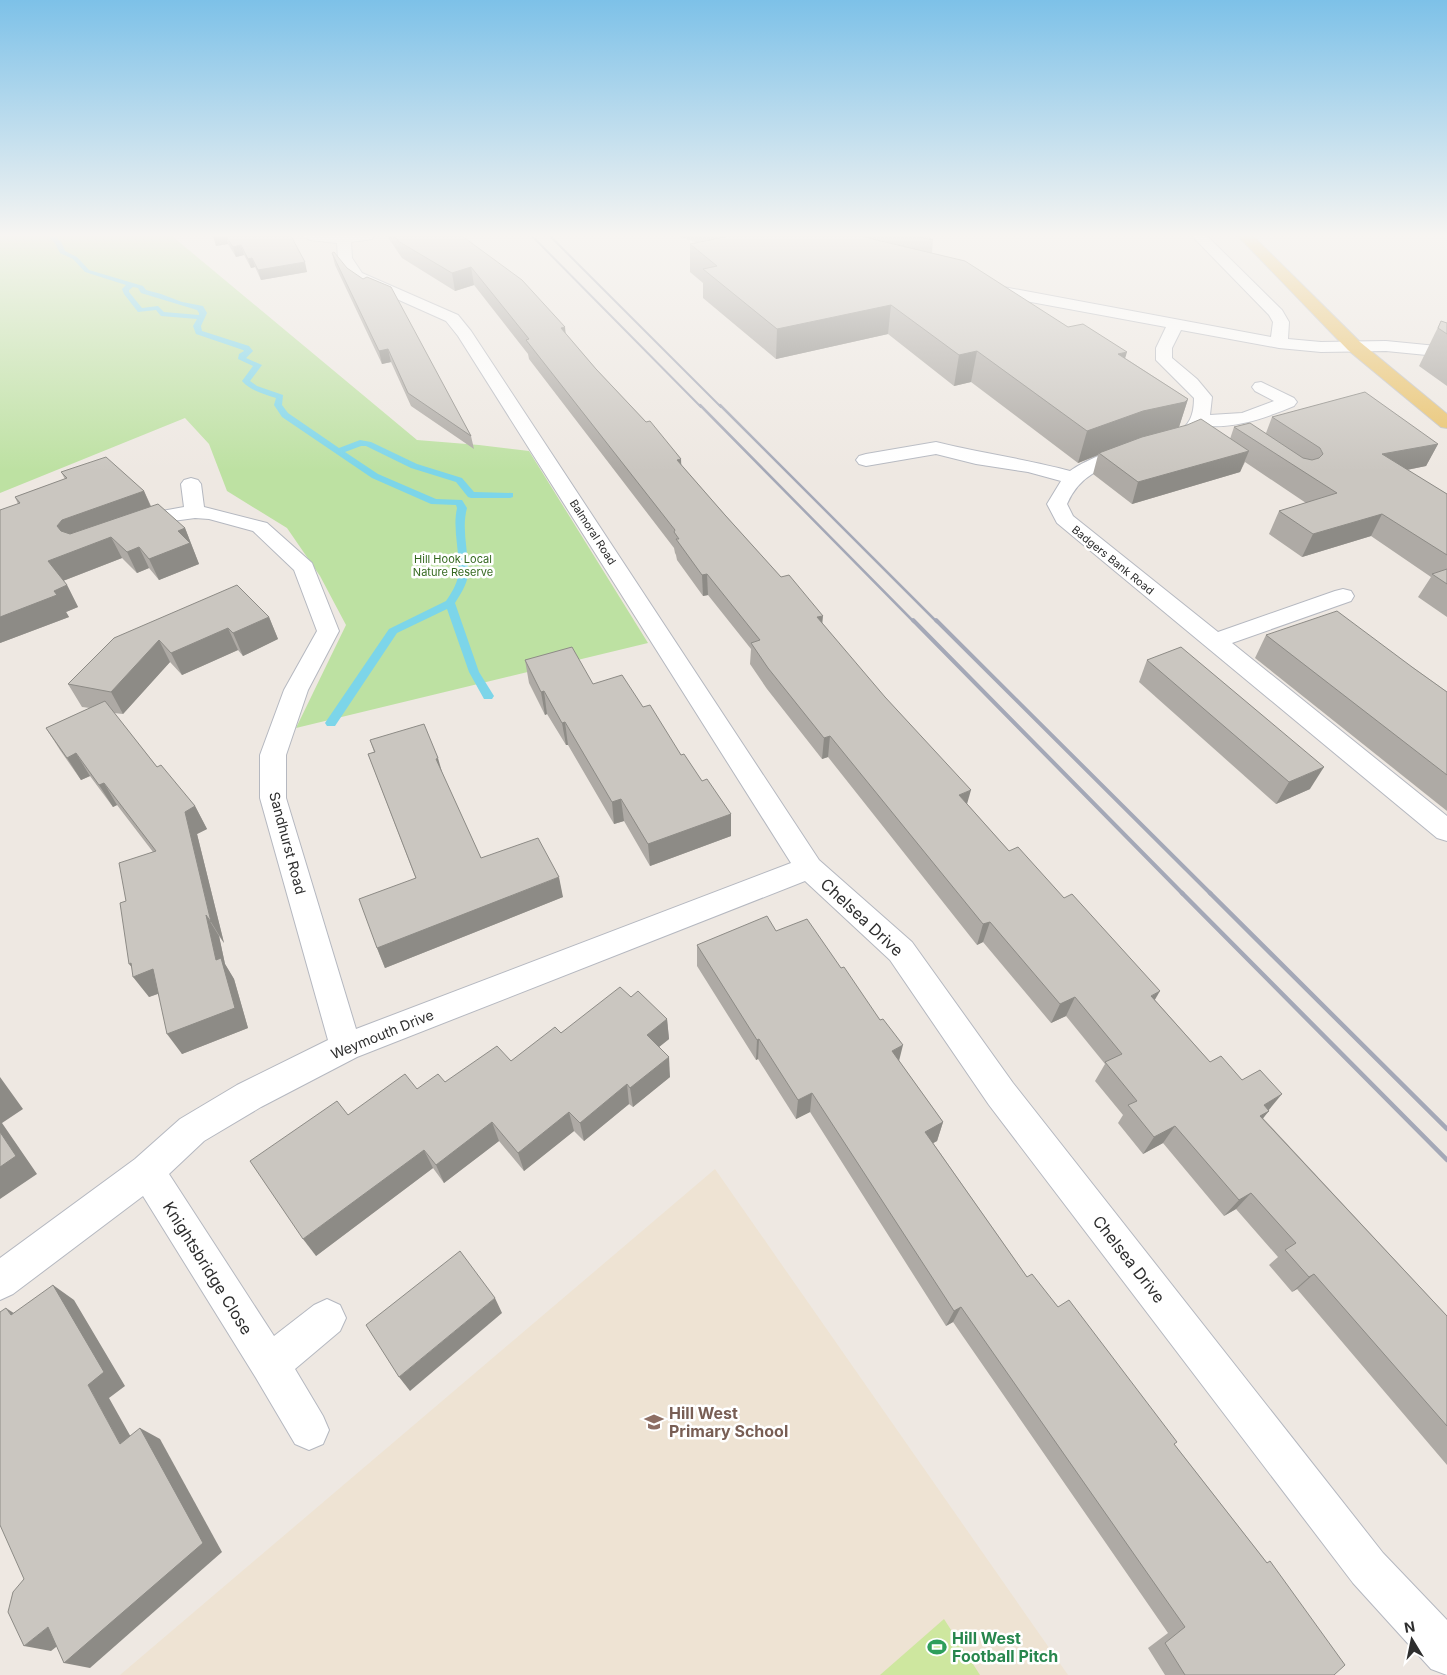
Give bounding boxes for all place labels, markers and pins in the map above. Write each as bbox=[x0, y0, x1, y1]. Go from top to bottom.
place label: Hill West Primary School bbox=[669, 1403, 788, 1441]
school or university icon: Hill West Primary School bbox=[643, 1411, 665, 1433]
place label: Hill West Football Pitch bbox=[952, 1628, 1058, 1666]
sports icon: Hill West Football Pitch bbox=[926, 1636, 948, 1658]

